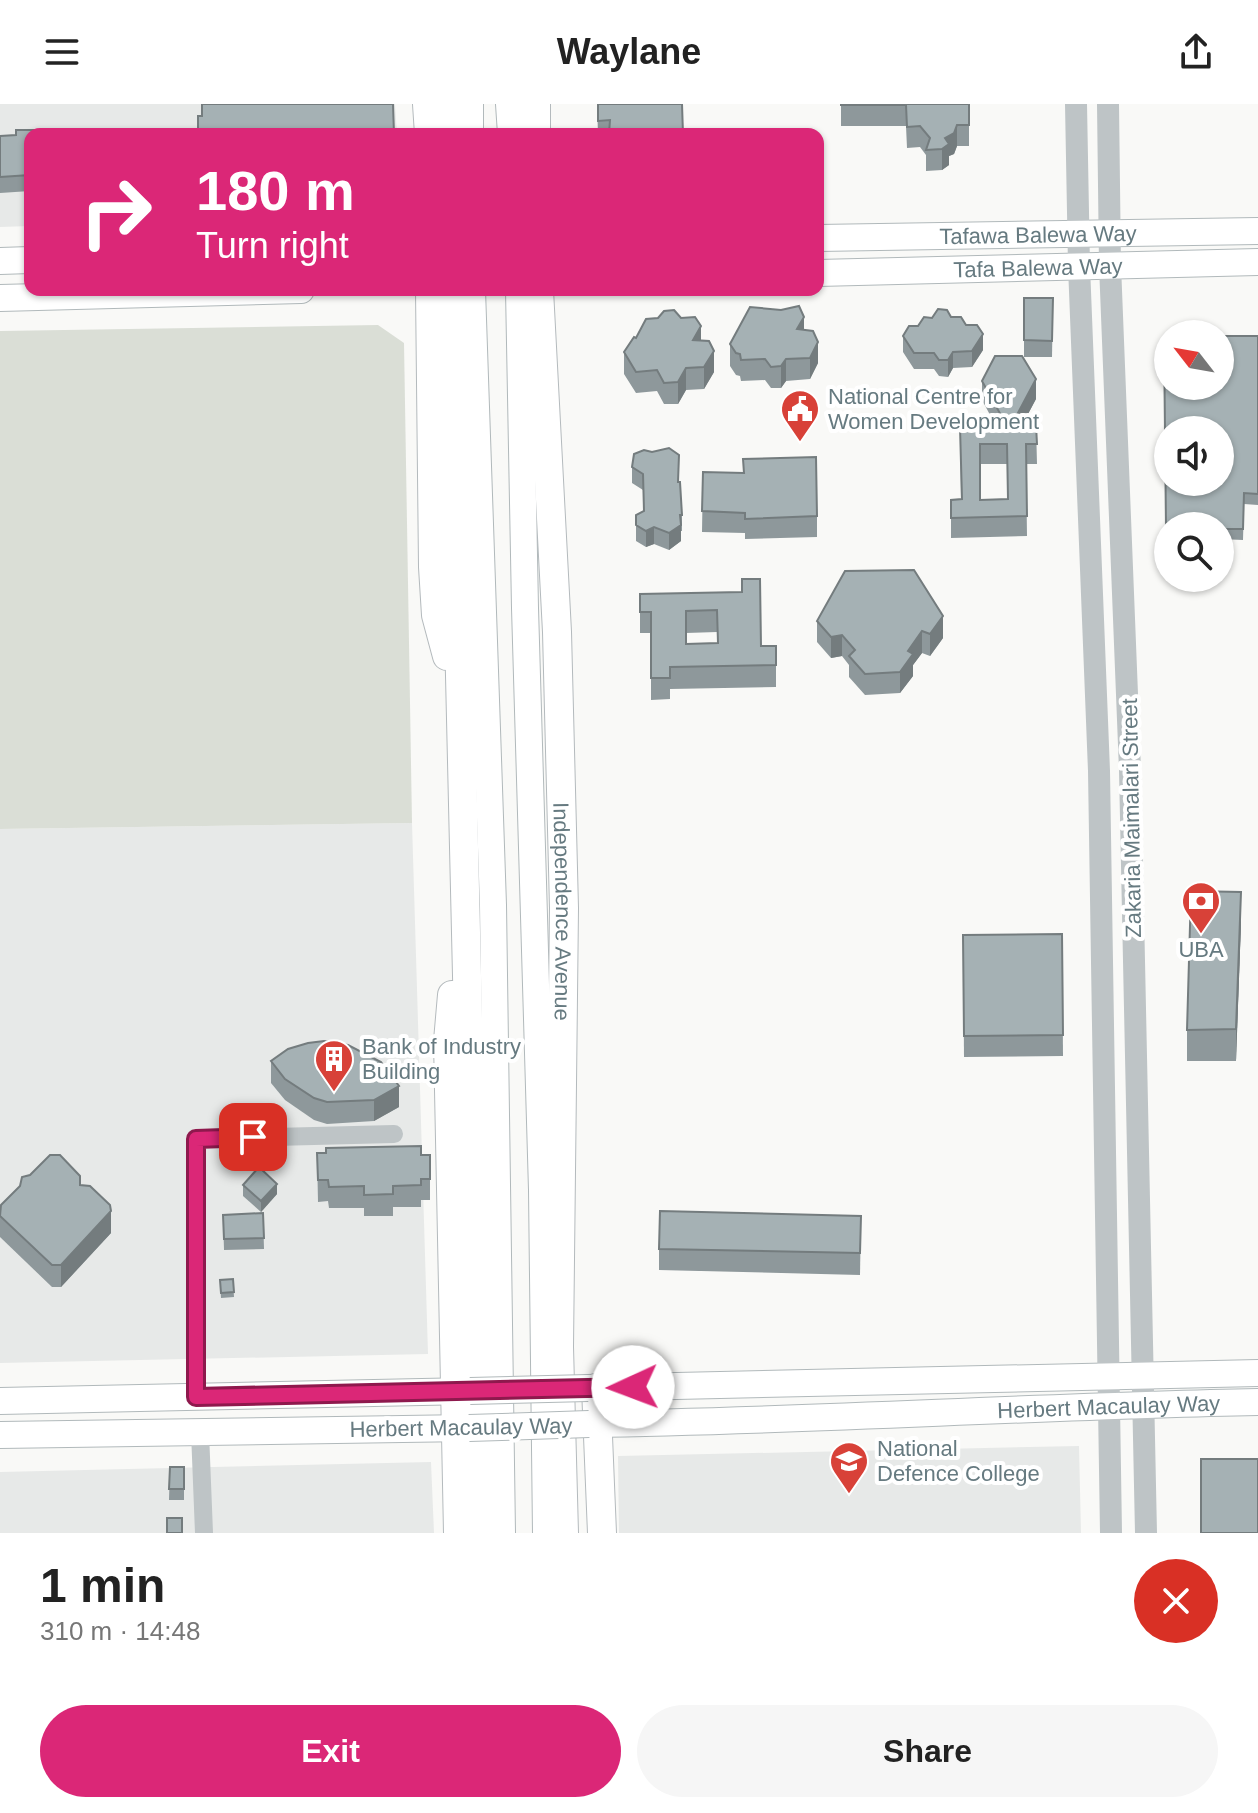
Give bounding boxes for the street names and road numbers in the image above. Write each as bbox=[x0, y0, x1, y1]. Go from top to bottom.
street label: Tafawa Balewa Way bbox=[939, 221, 1137, 249]
street label: Tafa Balewa Way bbox=[953, 253, 1123, 283]
street label: Zakaria Maimalari Street bbox=[1117, 698, 1146, 938]
street label: Independence Avenue bbox=[548, 802, 576, 1021]
street label: Herbert Macaulay Way bbox=[997, 1391, 1220, 1423]
street label: Herbert Macaulay Way bbox=[349, 1413, 573, 1442]

